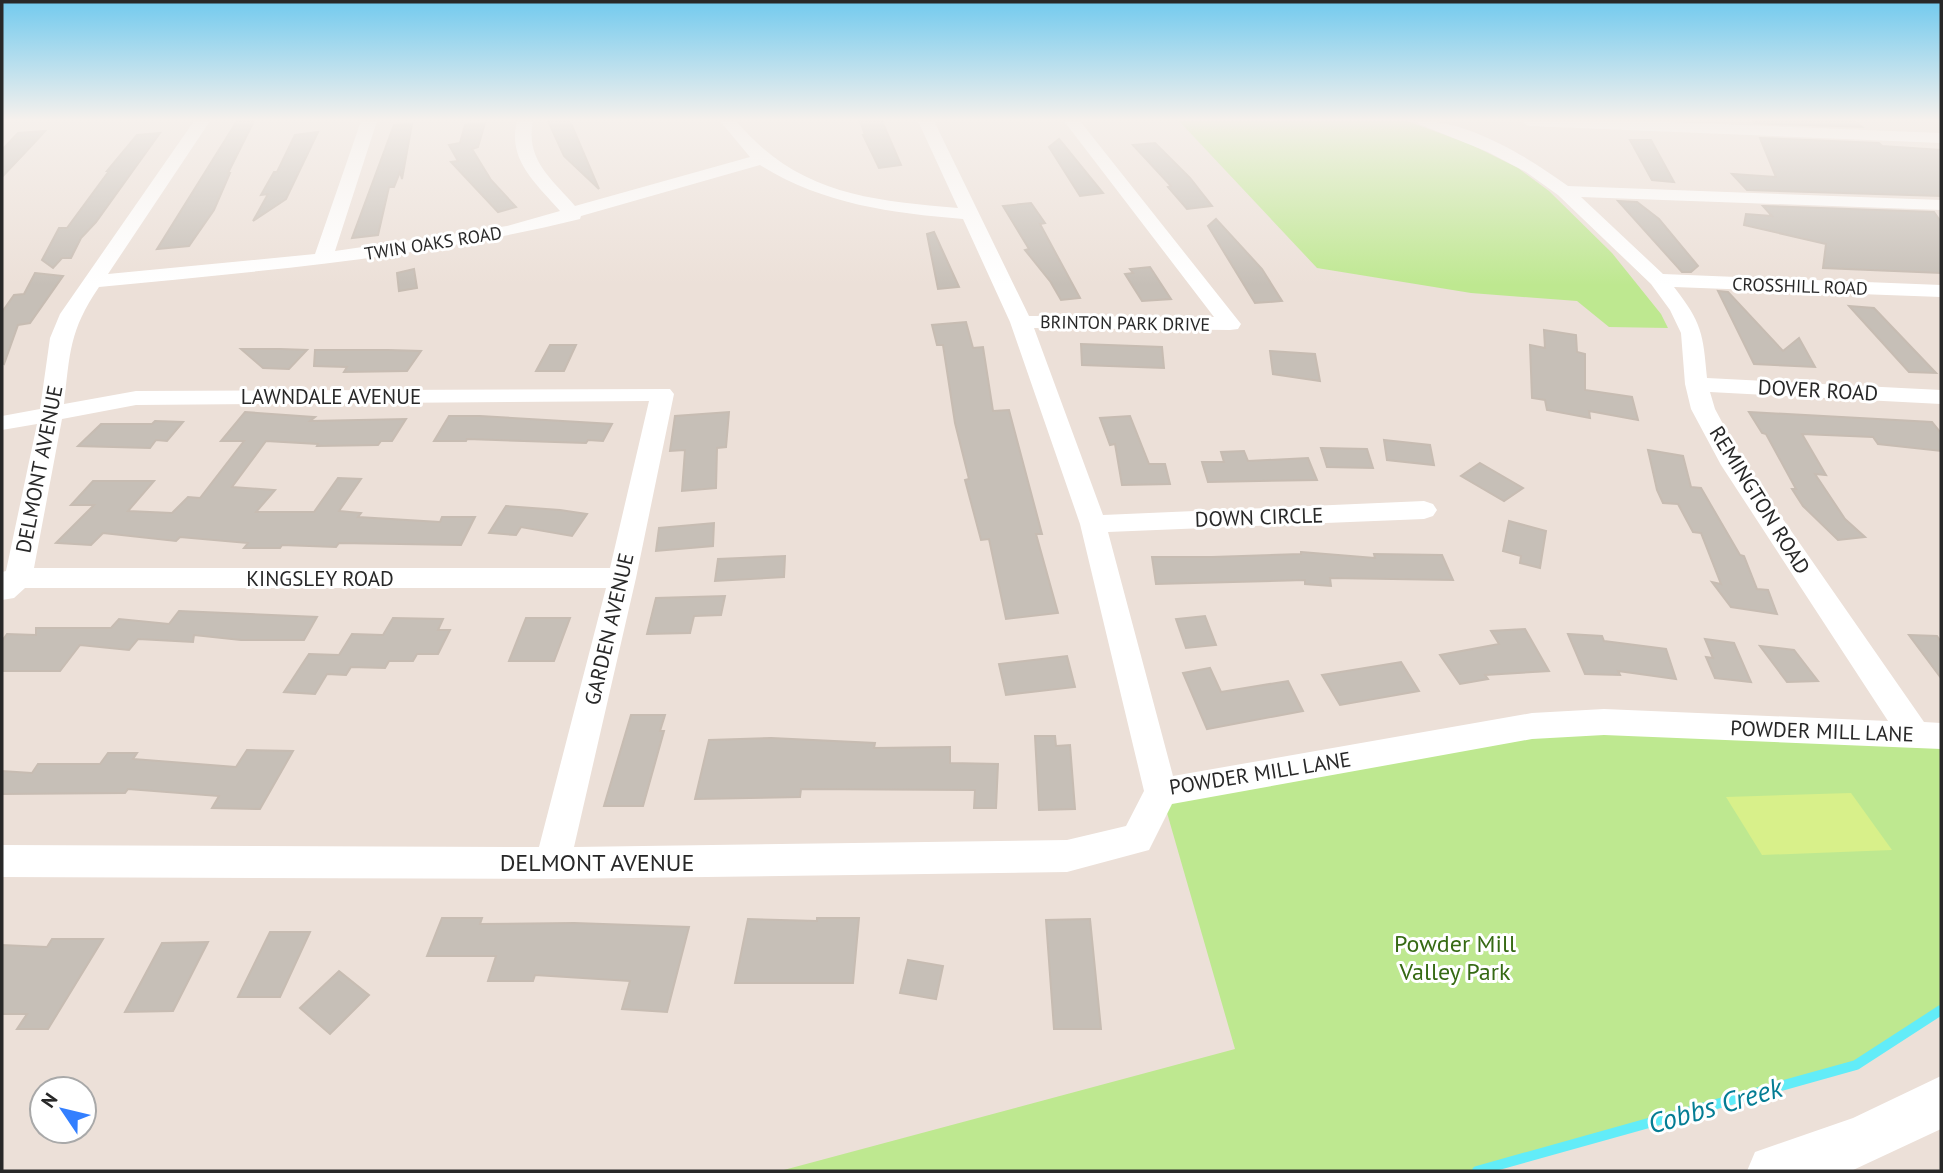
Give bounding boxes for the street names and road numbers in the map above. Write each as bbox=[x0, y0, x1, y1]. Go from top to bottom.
street label: TWIN OAKS ROAD bbox=[363, 221, 503, 265]
street label: CROSSHILL ROAD bbox=[1732, 272, 1868, 300]
street label: BRINTON PARK DRIVE bbox=[1040, 310, 1210, 336]
street label: DOVER ROAD bbox=[1757, 373, 1879, 407]
street label: DELMONT AVENUE bbox=[9, 383, 69, 555]
street label: LAWNDALE AVENUE bbox=[241, 383, 421, 410]
street label: REMINGTON ROAD bbox=[1704, 421, 1816, 579]
street label: DOWN CIRCLE bbox=[1194, 501, 1324, 533]
street label: GARDEN AVENUE bbox=[578, 550, 640, 708]
street label: KINGSLEY ROAD bbox=[246, 565, 394, 592]
street label: POWDER MILL LANE bbox=[1730, 714, 1914, 748]
street label: POWDER MILL LANE bbox=[1167, 745, 1353, 801]
street label: DELMONT AVENUE bbox=[500, 847, 694, 878]

